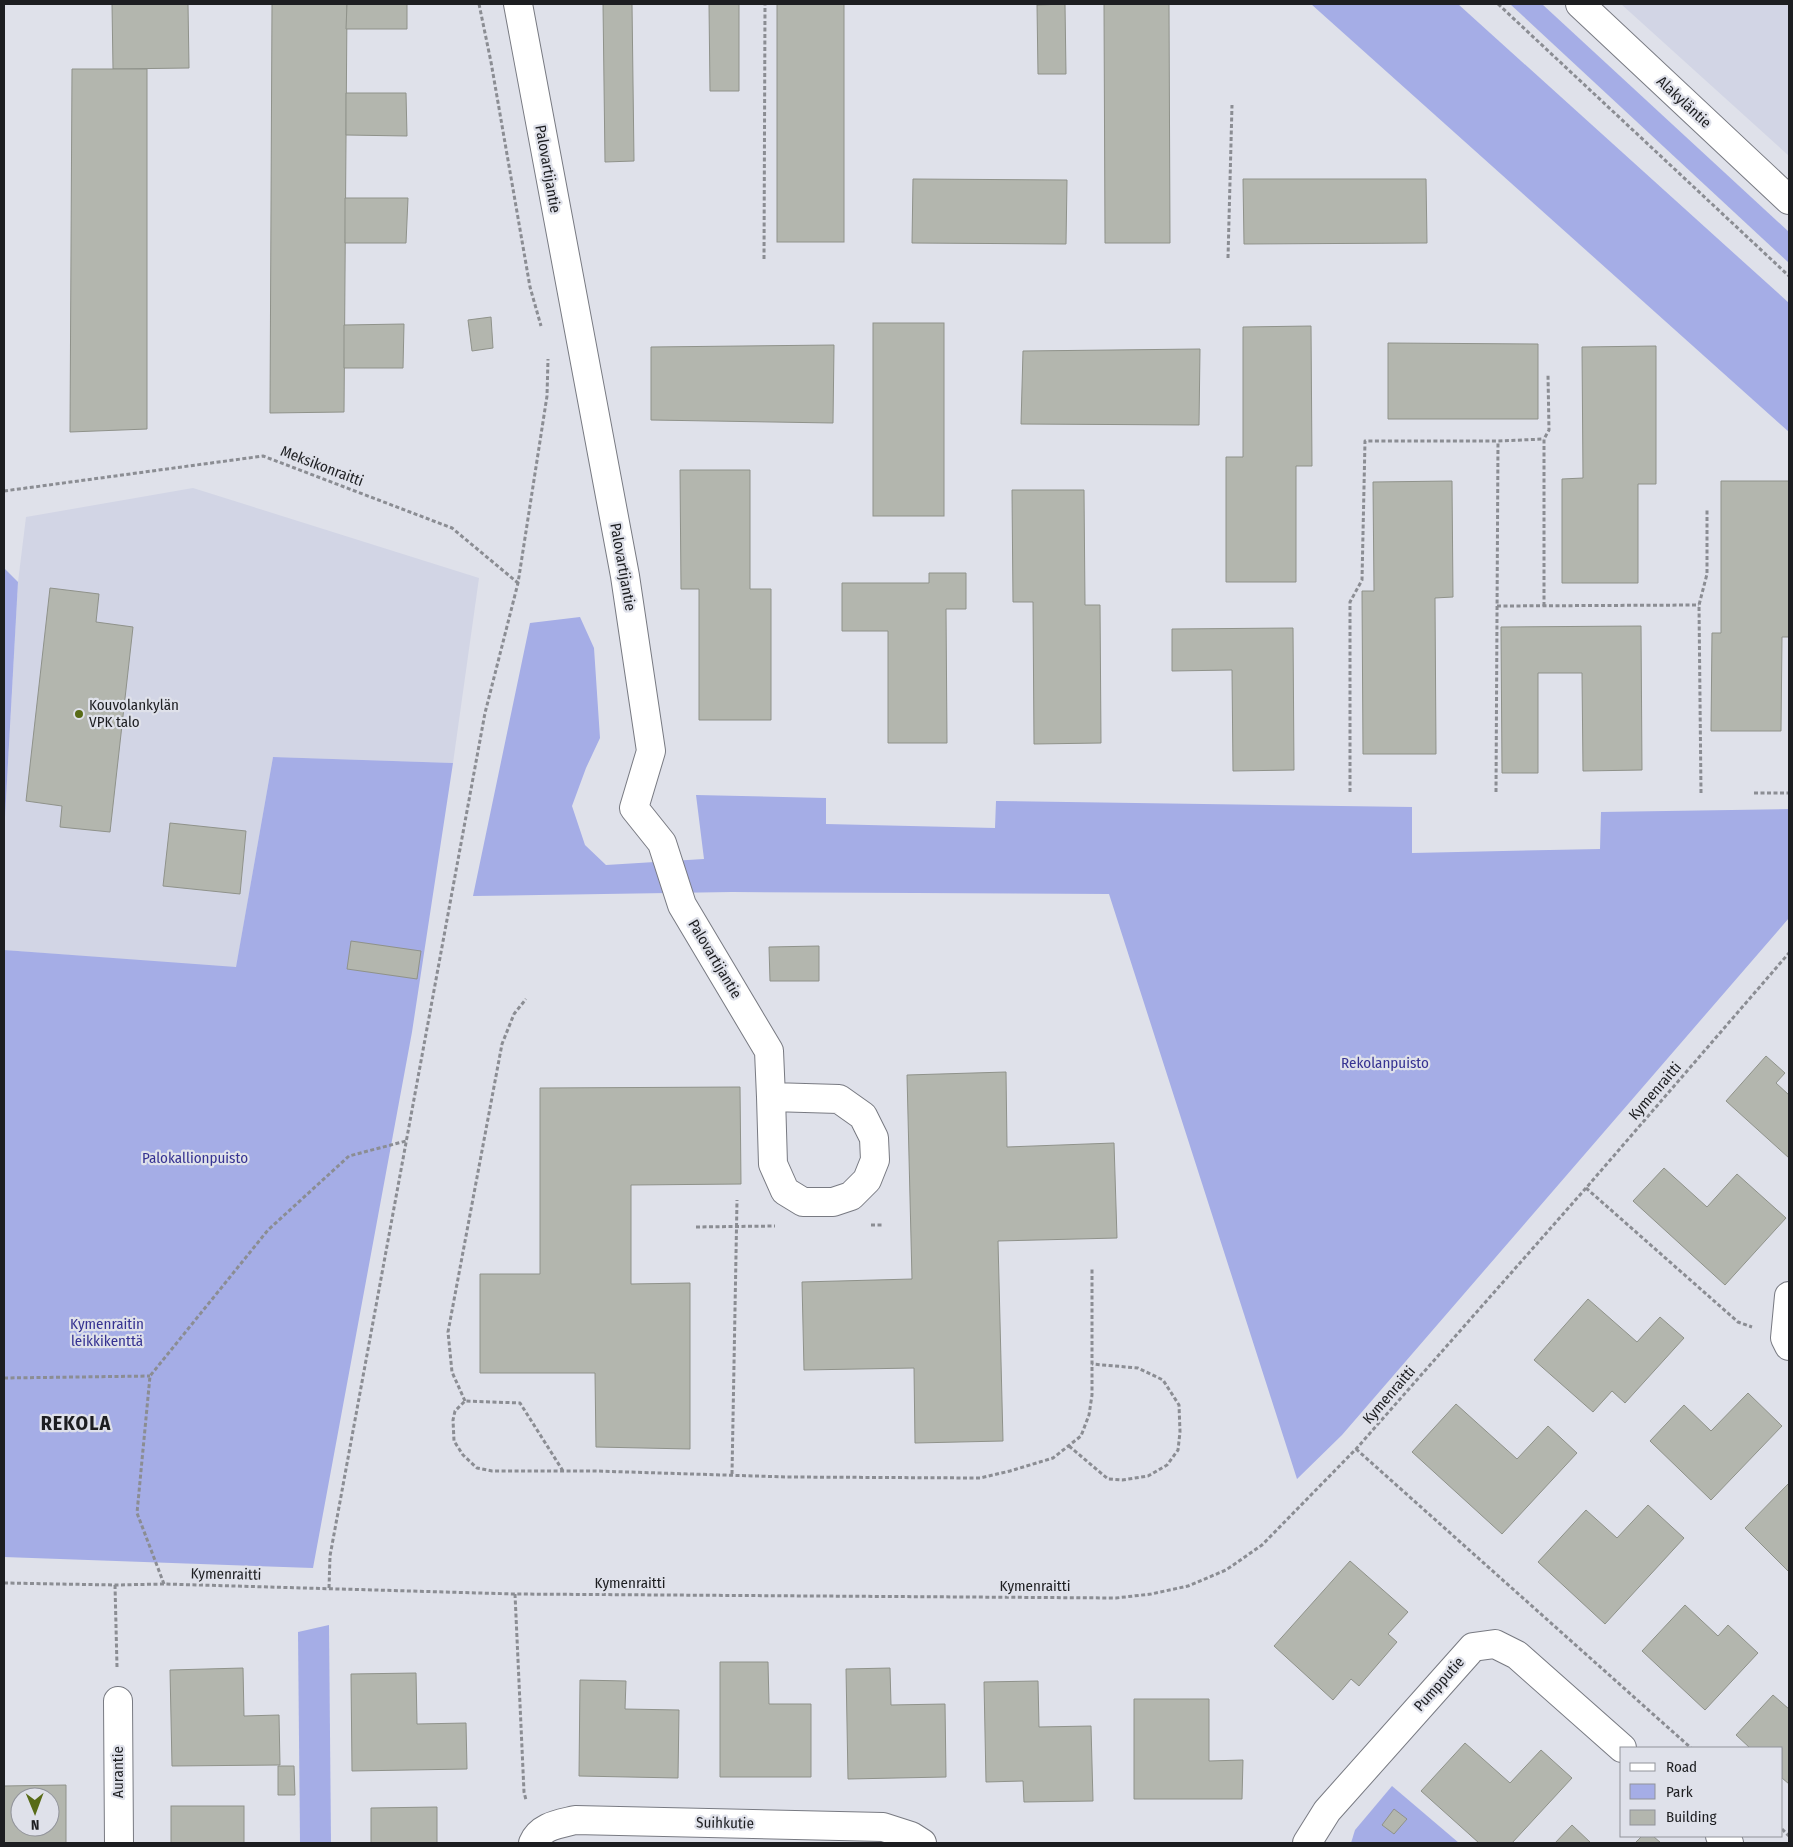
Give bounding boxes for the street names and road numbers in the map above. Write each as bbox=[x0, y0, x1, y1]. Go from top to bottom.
street label: Alakyläntie bbox=[1653, 72, 1715, 132]
street label: Palovartijantie bbox=[531, 124, 565, 214]
street label: Meksikonraitti bbox=[278, 442, 366, 490]
street label: Palovartijantie bbox=[606, 522, 640, 612]
street label: Palovartijantie bbox=[684, 916, 746, 1002]
street label: Kymenraitti bbox=[1625, 1058, 1685, 1124]
street label: Kymenraitti bbox=[1359, 1362, 1419, 1428]
street label: Kymenraitti bbox=[190, 1564, 262, 1584]
street label: Kymenraitti bbox=[595, 1574, 665, 1592]
street label: Kymenraitti bbox=[1000, 1577, 1070, 1595]
street label: Pumpputie bbox=[1410, 1653, 1468, 1715]
street label: Aurantie bbox=[109, 1746, 127, 1798]
street label: Suihkutie bbox=[696, 1813, 754, 1833]

